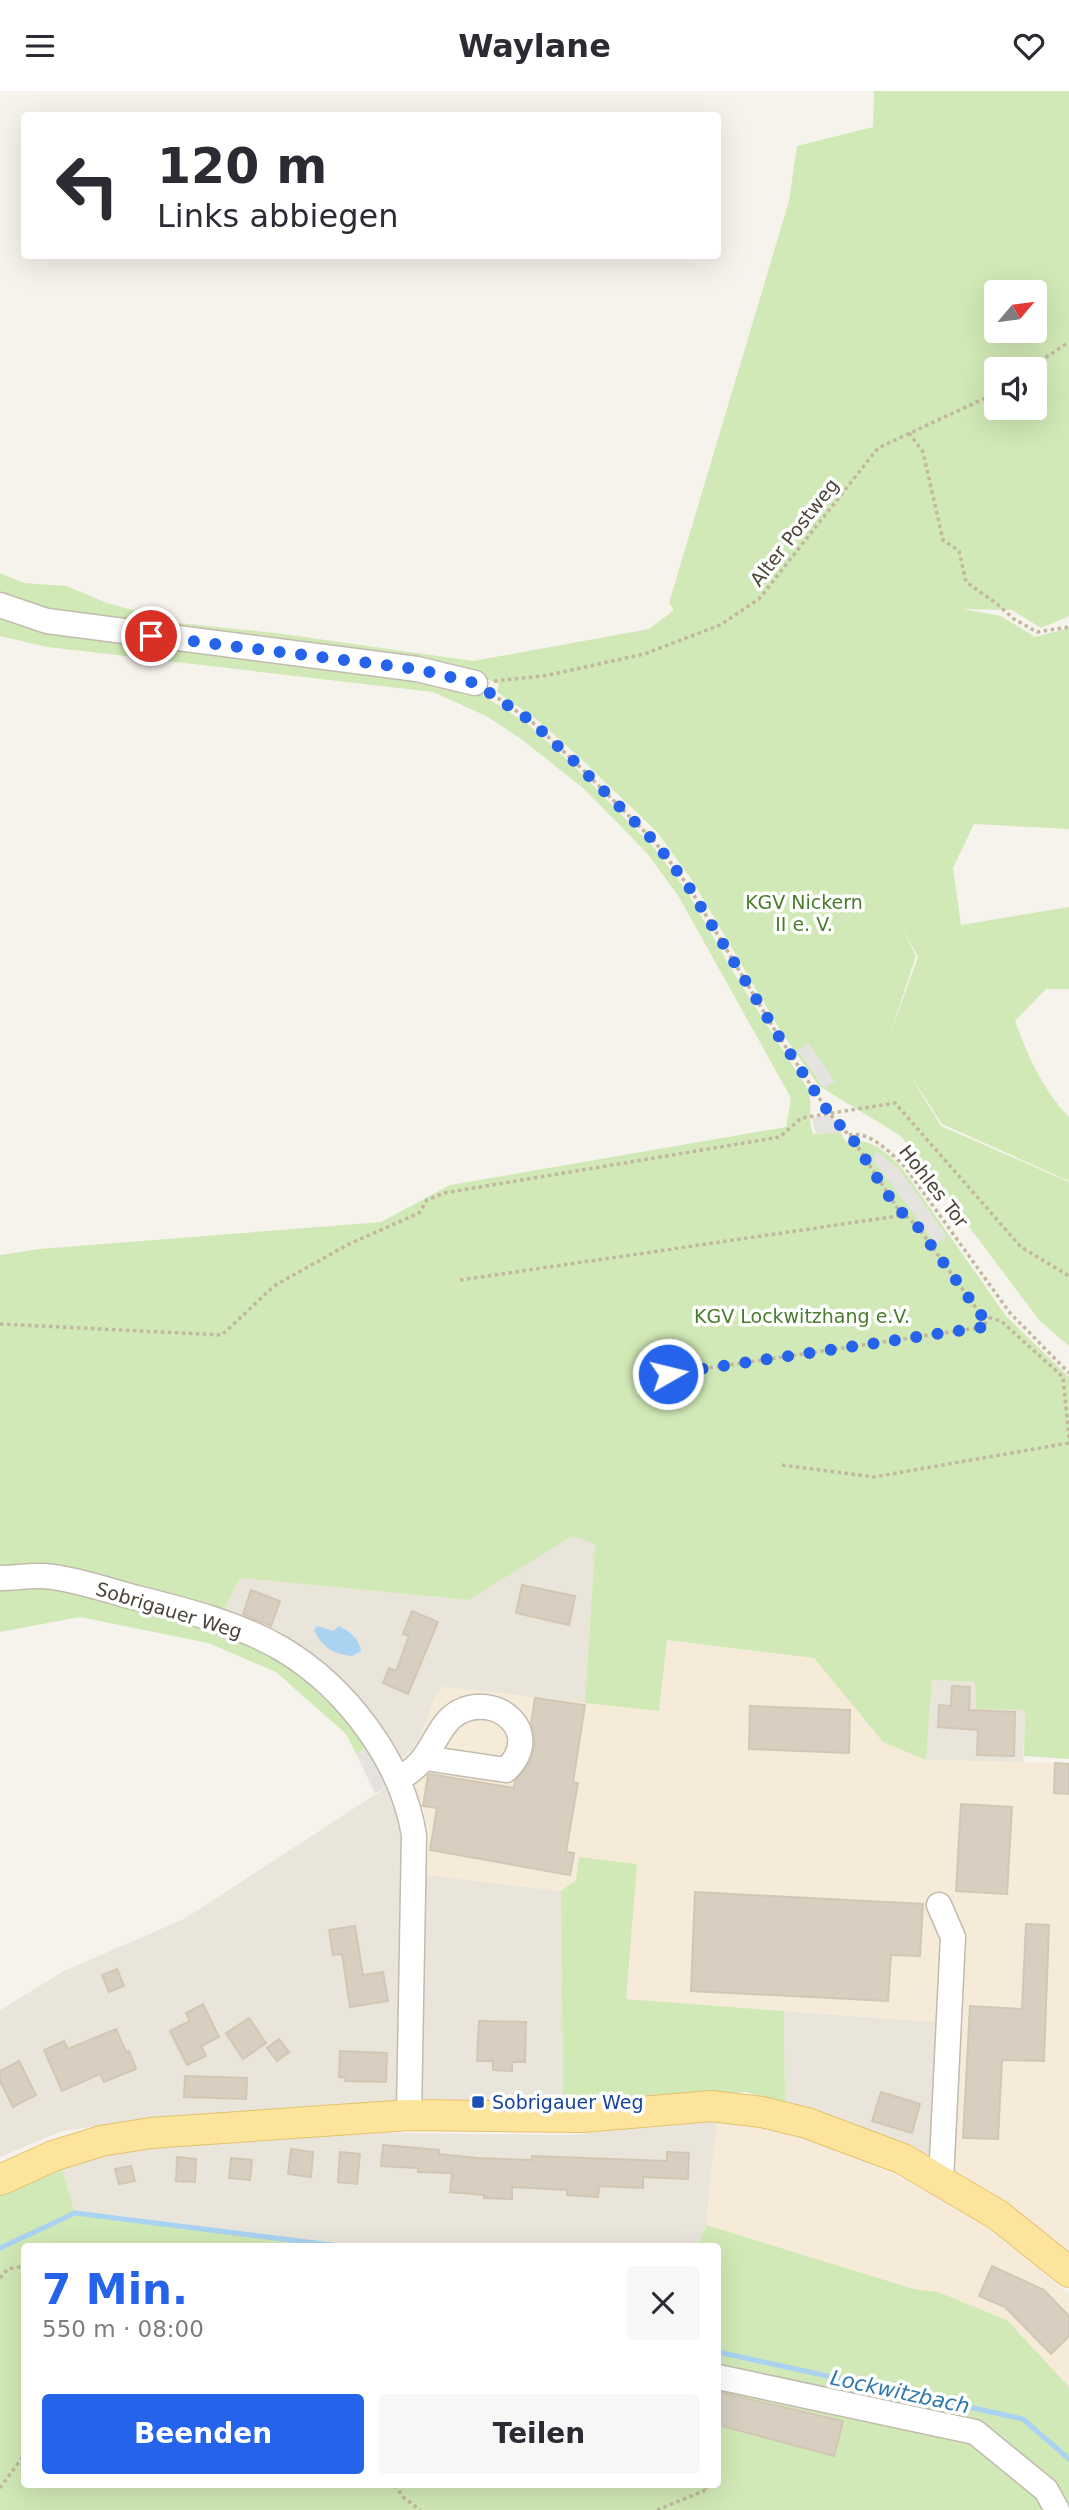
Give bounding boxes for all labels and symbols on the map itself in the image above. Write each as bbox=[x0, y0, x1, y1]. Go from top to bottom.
north arrow bbox=[984, 280, 1046, 343]
street label: Alter Postweg bbox=[745, 474, 843, 590]
pin bbox=[121, 606, 181, 666]
park label: KGV Nickern II e. V. bbox=[745, 891, 863, 935]
street label: Hohles Tor bbox=[895, 1140, 973, 1232]
park label: KGV Lockwitzhang e.V. bbox=[694, 1305, 910, 1327]
position arrow bbox=[631, 1337, 705, 1411]
street label: Sobrigauer Weg bbox=[93, 1577, 245, 1643]
place label: Sobrigauer Weg bbox=[492, 2091, 644, 2113]
marker: Sobrigauer Weg bbox=[470, 2094, 486, 2110]
water label: Lockwitzbach bbox=[828, 2366, 972, 2418]

